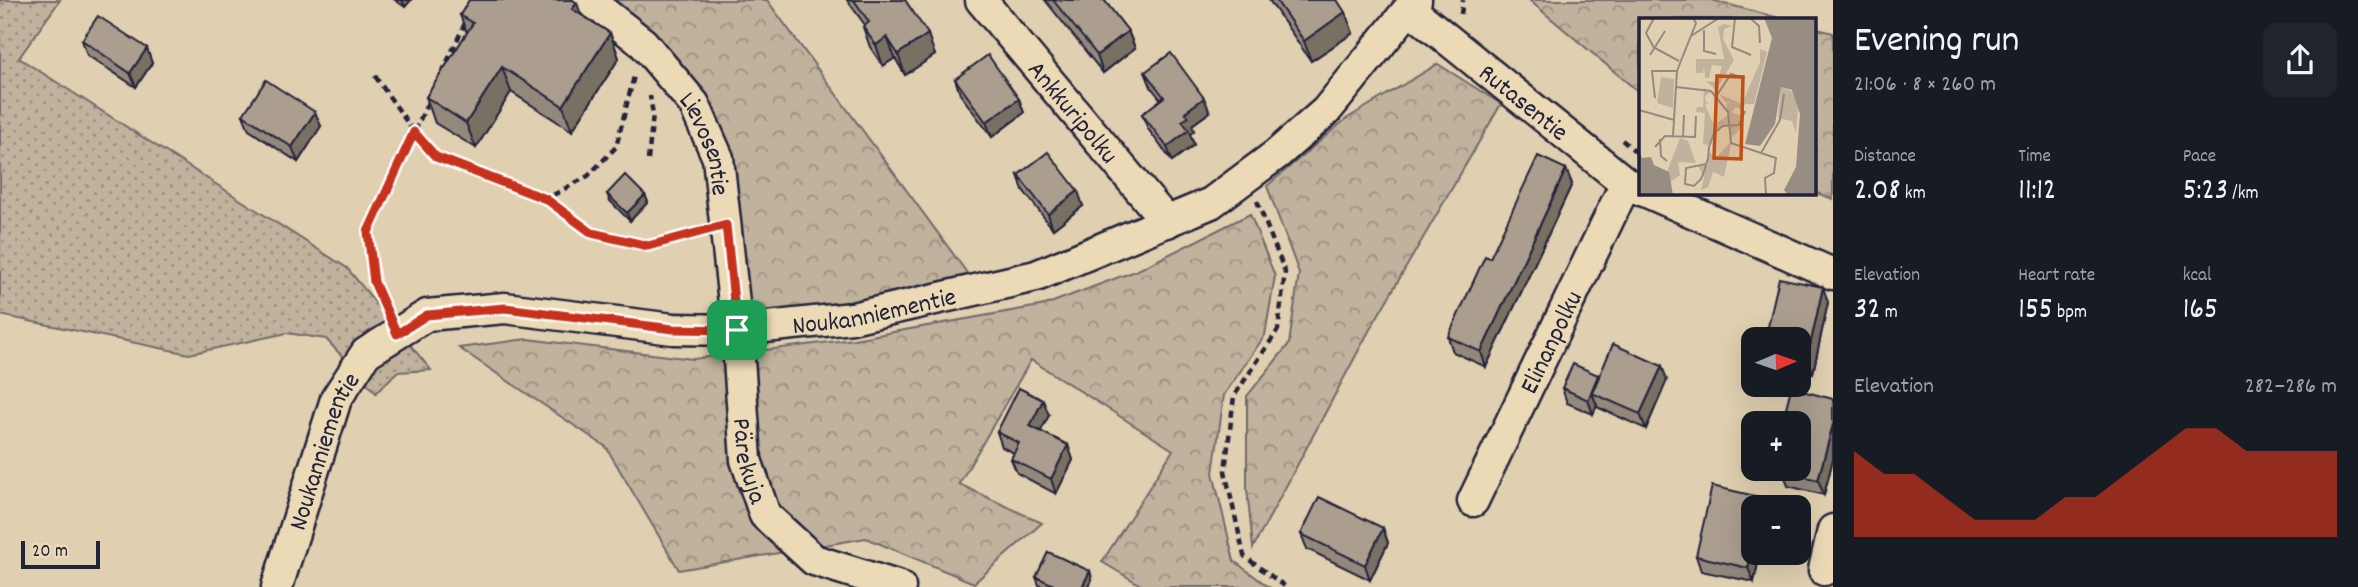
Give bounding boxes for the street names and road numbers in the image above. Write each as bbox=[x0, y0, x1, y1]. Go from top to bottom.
street label: Ankkuripolku bbox=[1017, 54, 1126, 173]
street label: Rutasentie bbox=[1469, 56, 1575, 152]
street label: Lievosentie bbox=[669, 84, 737, 198]
street label: Noukanniementie bbox=[791, 280, 960, 346]
street label: Elinanpolku bbox=[1512, 285, 1594, 401]
street label: Noukanniementie bbox=[281, 366, 371, 535]
street label: Pärekuja bbox=[721, 417, 775, 510]

